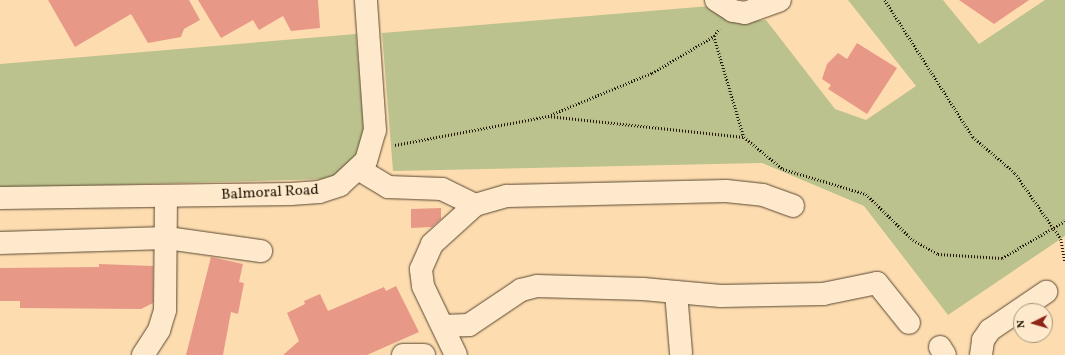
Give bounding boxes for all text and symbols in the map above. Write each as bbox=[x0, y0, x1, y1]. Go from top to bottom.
street label: Balmoral Road bbox=[221, 181, 319, 205]
north arrow bbox=[1013, 303, 1053, 343]
text: N bbox=[1014, 319, 1029, 329]

